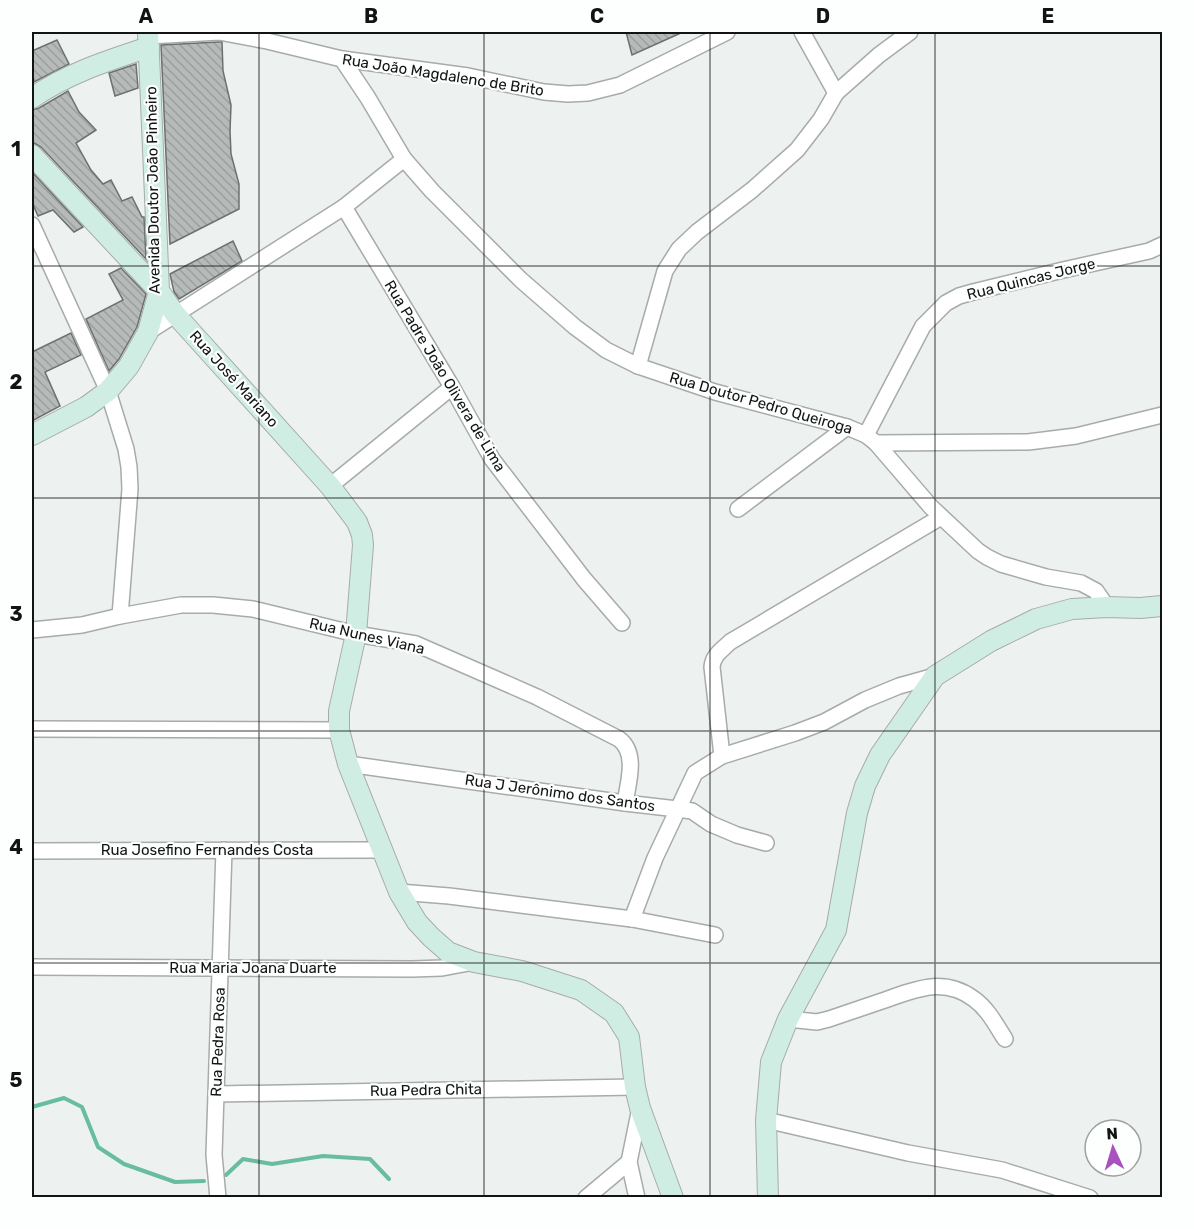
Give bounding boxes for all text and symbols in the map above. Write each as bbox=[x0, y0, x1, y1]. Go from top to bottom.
text: A bbox=[139, 4, 154, 28]
text: B bbox=[364, 4, 378, 28]
text: C bbox=[590, 4, 604, 28]
text: D bbox=[816, 4, 830, 28]
text: E bbox=[1042, 4, 1054, 28]
street label: Rua João Magdaleno de Brito bbox=[341, 50, 545, 100]
street label: Avenida Doutor João Pinheiro bbox=[142, 86, 164, 294]
text: 1 bbox=[11, 137, 21, 161]
street label: Rua Quincas Jorge bbox=[965, 254, 1097, 304]
street label: Rua Padre João Olivera de Lima bbox=[381, 277, 509, 475]
street label: Rua José Mariano bbox=[186, 327, 282, 431]
street label: Rua Doutor Pedro Queiroga bbox=[667, 368, 855, 438]
text: 2 bbox=[10, 370, 23, 394]
text: 3 bbox=[9, 602, 23, 626]
street label: Rua Nunes Viana bbox=[308, 614, 426, 658]
street label: Rua J Jerônimo dos Santos bbox=[464, 771, 657, 815]
text: 4 bbox=[9, 835, 23, 859]
street label: Rua Josefino Fernandes Costa bbox=[101, 841, 313, 859]
street label: Rua Maria Joana Duarte bbox=[169, 959, 337, 977]
street label: Rua Pedra Rosa bbox=[207, 987, 229, 1097]
text: 5 bbox=[10, 1068, 23, 1092]
street label: Rua Pedra Chita bbox=[370, 1080, 482, 1100]
north arrow bbox=[1083, 1118, 1143, 1178]
text: N bbox=[1106, 1124, 1118, 1143]

